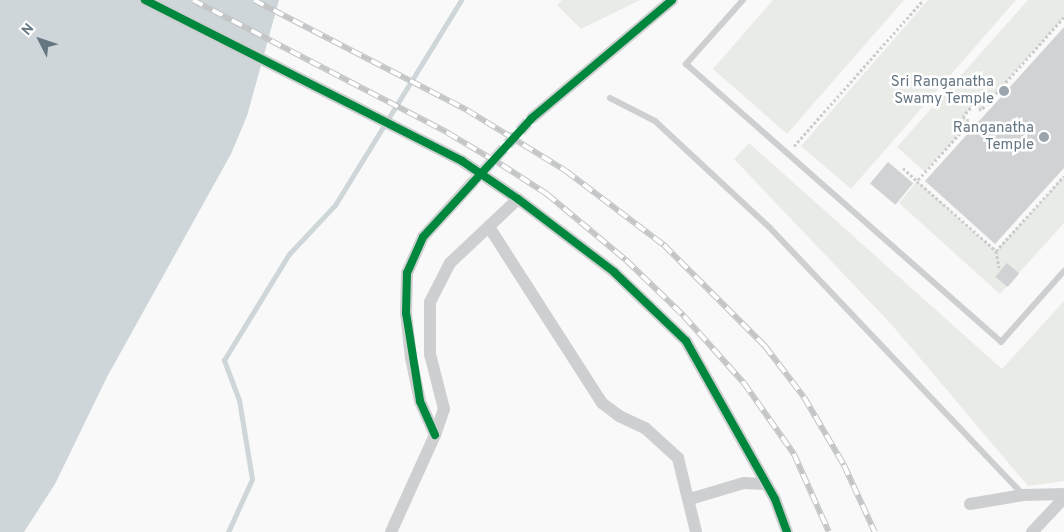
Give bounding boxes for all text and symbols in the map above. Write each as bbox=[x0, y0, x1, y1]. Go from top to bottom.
north arrow bbox=[15, 15, 65, 65]
text: N bbox=[19, 20, 38, 39]
place label: Sri Ranganatha Swamy Temple bbox=[891, 73, 994, 108]
marker: Sri Ranganatha Swamy Temple bbox=[998, 85, 1010, 97]
place label: Ranganatha Temple bbox=[953, 119, 1034, 154]
marker: Ranganatha Temple bbox=[1038, 131, 1050, 143]

